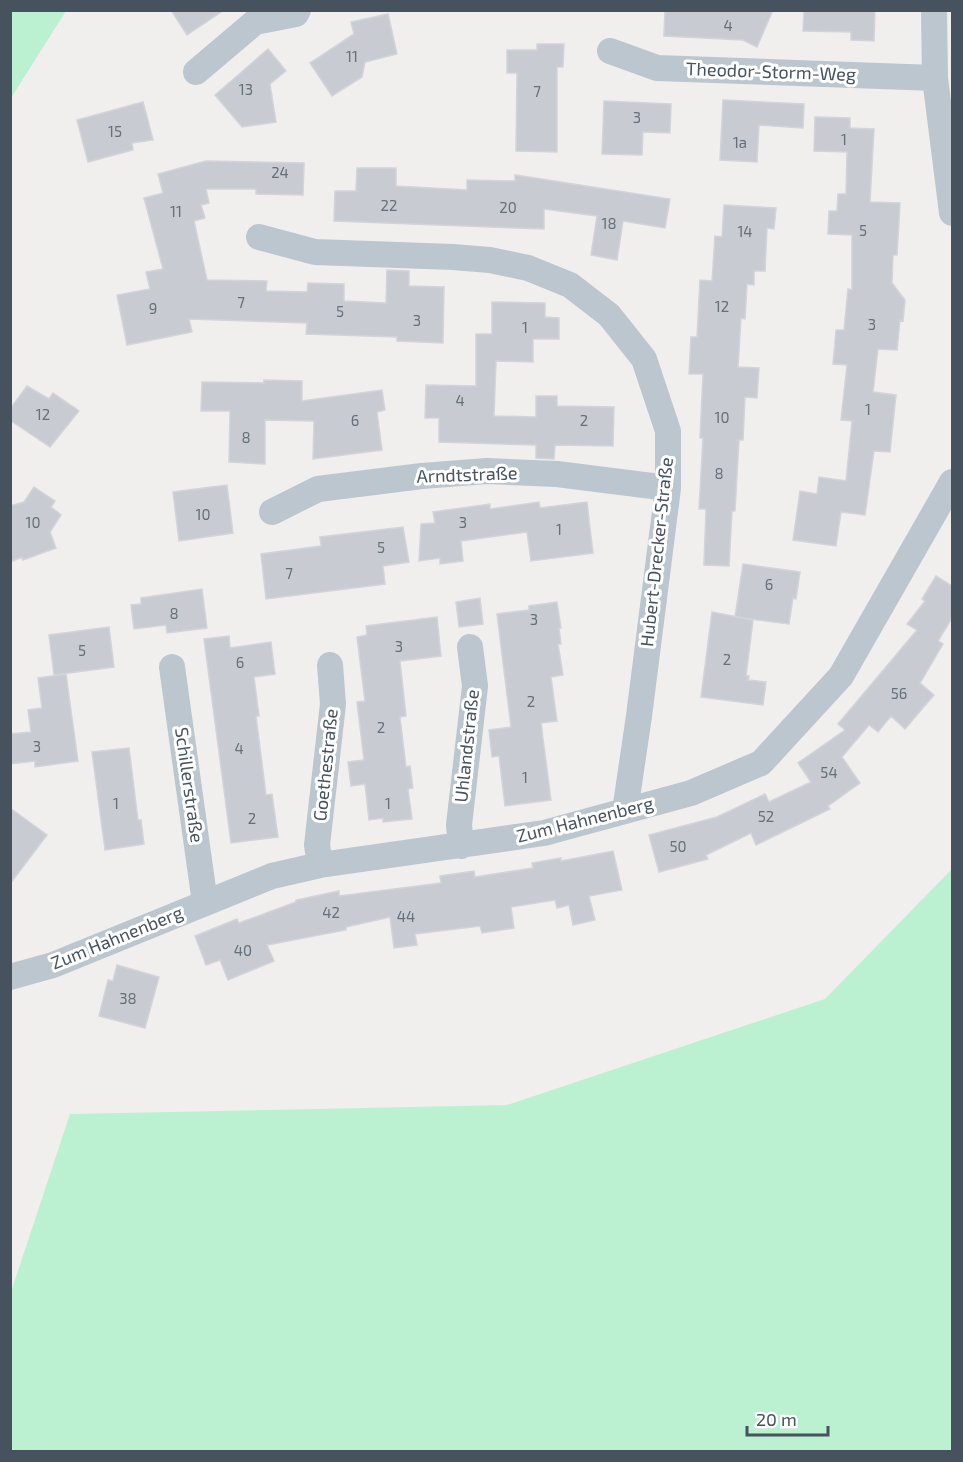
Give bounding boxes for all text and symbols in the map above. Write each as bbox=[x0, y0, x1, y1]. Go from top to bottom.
house number: 4 bbox=[723, 16, 733, 34]
house number: 11 bbox=[346, 47, 358, 65]
street label: Theodor-Storm-Weg bbox=[686, 57, 856, 85]
house number: 13 bbox=[239, 80, 253, 98]
house number: 7 bbox=[533, 82, 541, 100]
house number: 3 bbox=[633, 108, 641, 126]
house number: 15 bbox=[108, 122, 122, 140]
house number: 1 bbox=[841, 130, 847, 148]
house number: 1a bbox=[733, 133, 747, 151]
house number: 24 bbox=[271, 163, 289, 181]
house number: 22 bbox=[381, 196, 397, 214]
house number: 20 bbox=[499, 198, 517, 216]
house number: 11 bbox=[170, 202, 182, 220]
house number: 18 bbox=[601, 214, 617, 232]
house number: 5 bbox=[859, 221, 867, 239]
house number: 14 bbox=[737, 222, 753, 240]
house number: 7 bbox=[237, 293, 245, 311]
house number: 12 bbox=[715, 297, 729, 315]
house number: 9 bbox=[149, 299, 157, 317]
house number: 5 bbox=[336, 302, 344, 320]
house number: 3 bbox=[413, 311, 421, 329]
house number: 3 bbox=[868, 315, 876, 333]
house number: 1 bbox=[522, 318, 528, 336]
house number: 4 bbox=[455, 391, 465, 409]
house number: 1 bbox=[865, 400, 871, 418]
house number: 12 bbox=[36, 405, 50, 423]
house number: 10 bbox=[714, 408, 730, 426]
house number: 6 bbox=[351, 411, 359, 429]
house number: 2 bbox=[580, 411, 588, 429]
house number: 8 bbox=[241, 428, 251, 446]
street label: Hubert-Drecker-Straße bbox=[635, 456, 677, 648]
street label: Arndtstraße bbox=[416, 461, 518, 487]
house number: 8 bbox=[714, 464, 724, 482]
house number: 10 bbox=[195, 505, 211, 523]
house number: 10 bbox=[25, 513, 41, 531]
house number: 3 bbox=[459, 513, 467, 531]
house number: 1 bbox=[556, 520, 562, 538]
house number: 5 bbox=[377, 538, 385, 556]
house number: 7 bbox=[285, 564, 293, 582]
house number: 6 bbox=[765, 575, 773, 593]
house number: 8 bbox=[169, 604, 179, 622]
house number: 3 bbox=[530, 610, 538, 628]
house number: 3 bbox=[395, 637, 403, 655]
house number: 5 bbox=[78, 641, 86, 659]
house number: 2 bbox=[723, 650, 731, 668]
house number: 6 bbox=[236, 653, 244, 671]
house number: 56 bbox=[891, 684, 907, 702]
street label: Uhlandstraße bbox=[449, 688, 483, 803]
house number: 2 bbox=[527, 692, 535, 710]
street label: Goethestraße bbox=[308, 708, 342, 822]
house number: 2 bbox=[377, 718, 385, 736]
street label: Schillerstraße bbox=[171, 726, 209, 844]
house number: 3 bbox=[33, 737, 41, 755]
house number: 4 bbox=[234, 739, 244, 757]
house number: 54 bbox=[820, 763, 838, 781]
house number: 1 bbox=[522, 768, 528, 786]
street label: Zum Hahnenberg bbox=[514, 791, 655, 847]
house number: 1 bbox=[113, 794, 119, 812]
house number: 1 bbox=[385, 794, 391, 812]
house number: 52 bbox=[758, 807, 774, 825]
house number: 2 bbox=[248, 809, 256, 827]
house number: 50 bbox=[669, 837, 687, 855]
street label: Zum Hahnenberg bbox=[47, 901, 186, 974]
house number: 42 bbox=[322, 903, 340, 921]
house number: 44 bbox=[397, 907, 415, 925]
house number: 40 bbox=[234, 941, 252, 959]
house number: 38 bbox=[119, 989, 137, 1007]
scale bar bbox=[747, 1399, 828, 1437]
text: 20 m bbox=[756, 1408, 797, 1430]

